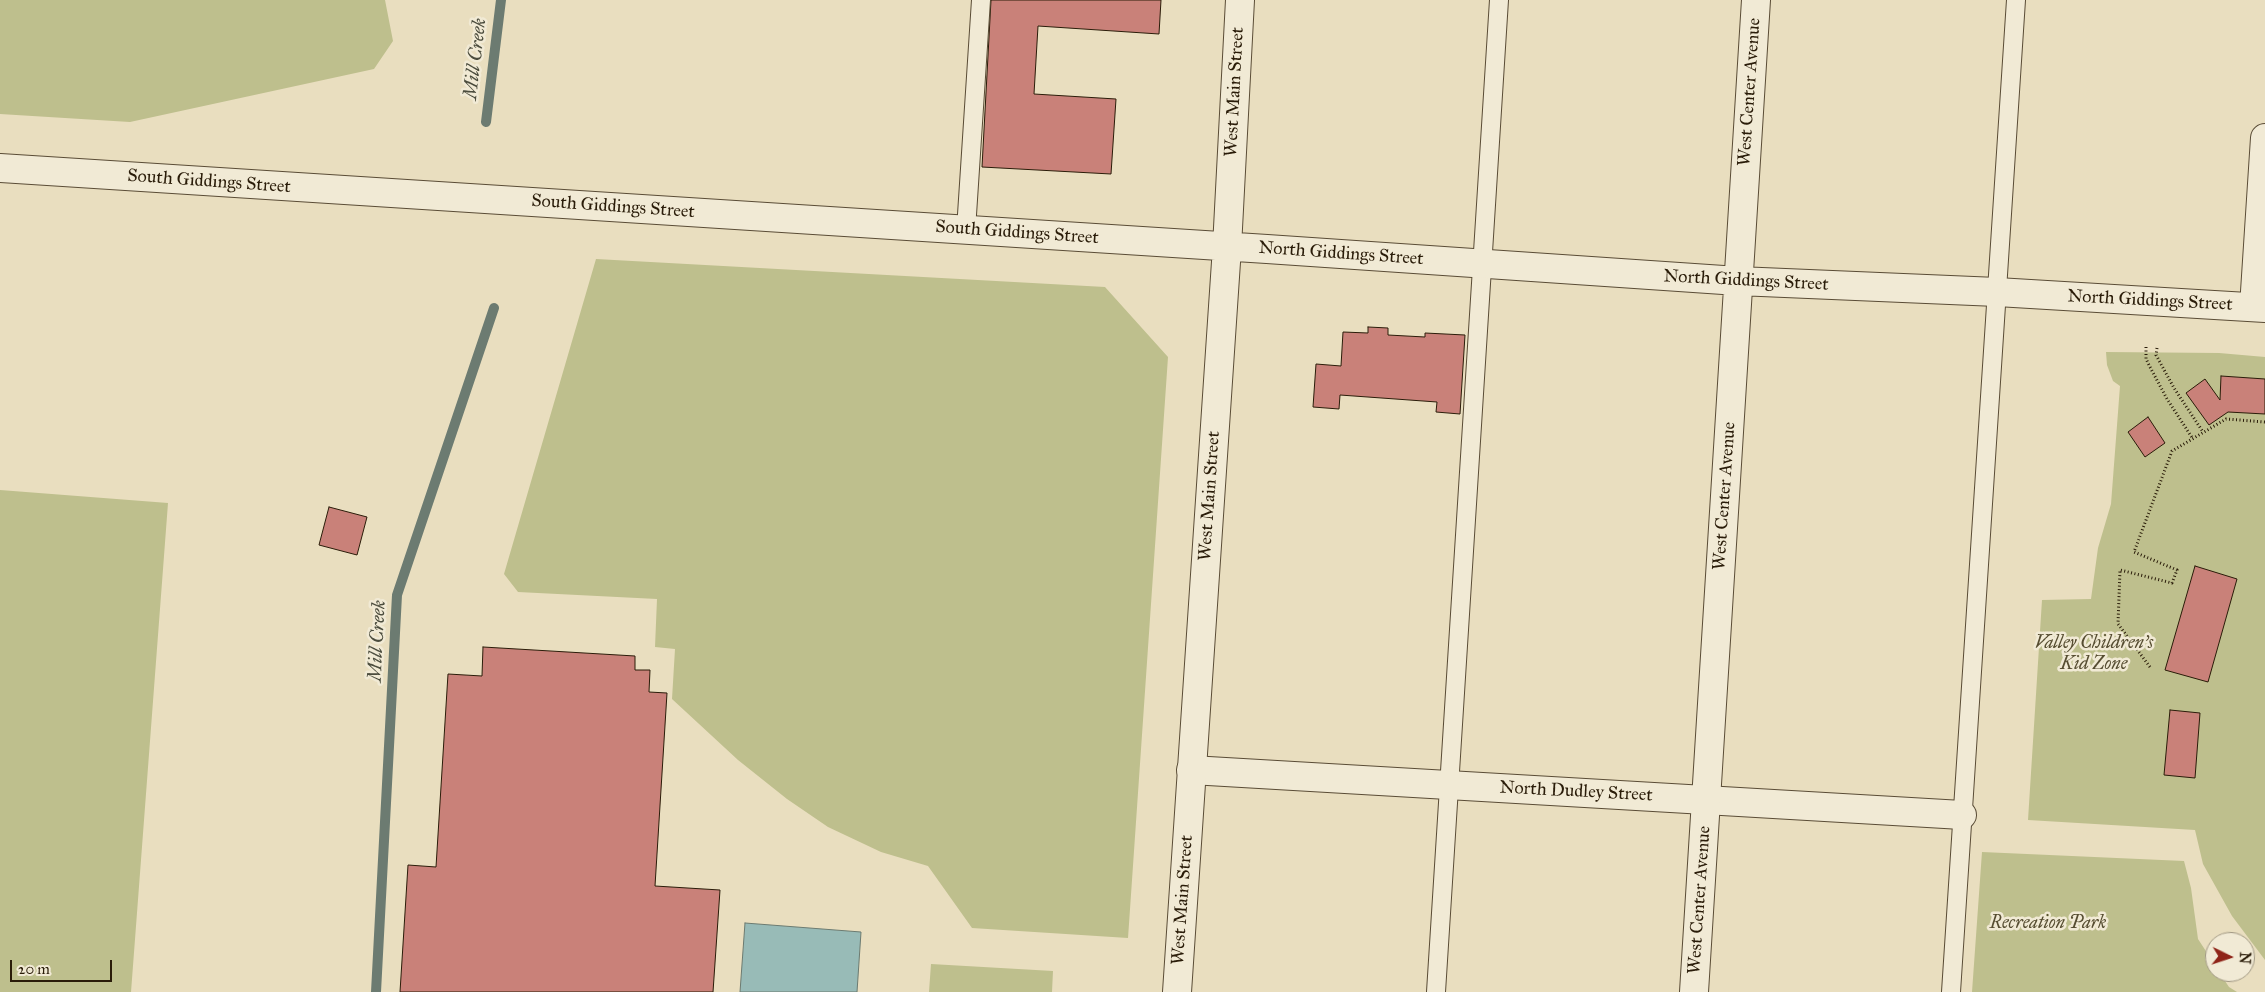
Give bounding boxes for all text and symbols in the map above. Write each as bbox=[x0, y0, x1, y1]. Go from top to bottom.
water label: Mill Creek bbox=[460, 17, 492, 101]
street label: West Center Avenue bbox=[1734, 17, 1766, 167]
street label: West Main Street bbox=[1221, 26, 1249, 158]
street label: South Giddings Street bbox=[127, 166, 291, 198]
street label: South Giddings Street bbox=[531, 191, 695, 223]
street label: South Giddings Street bbox=[935, 217, 1099, 249]
street label: North Giddings Street bbox=[1258, 237, 1424, 271]
street label: North Giddings Street bbox=[1663, 266, 1829, 296]
street label: North Giddings Street bbox=[2067, 286, 2233, 316]
street label: West Center Avenue bbox=[1709, 421, 1741, 571]
street label: West Main Street bbox=[1195, 430, 1225, 562]
water label: Mill Creek bbox=[364, 600, 392, 682]
park label: Valley Children's Kid Zone bbox=[2035, 633, 2153, 676]
street label: North Dudley Street bbox=[1499, 777, 1653, 807]
street label: West Center Avenue bbox=[1684, 825, 1716, 975]
street label: West Main Street bbox=[1168, 834, 1198, 966]
park label: Recreation Park bbox=[1990, 913, 2106, 935]
north arrow bbox=[2205, 932, 2255, 982]
scale bar bbox=[12, 950, 115, 982]
text: N bbox=[2236, 951, 2253, 965]
text: 20 m bbox=[18, 960, 50, 978]

